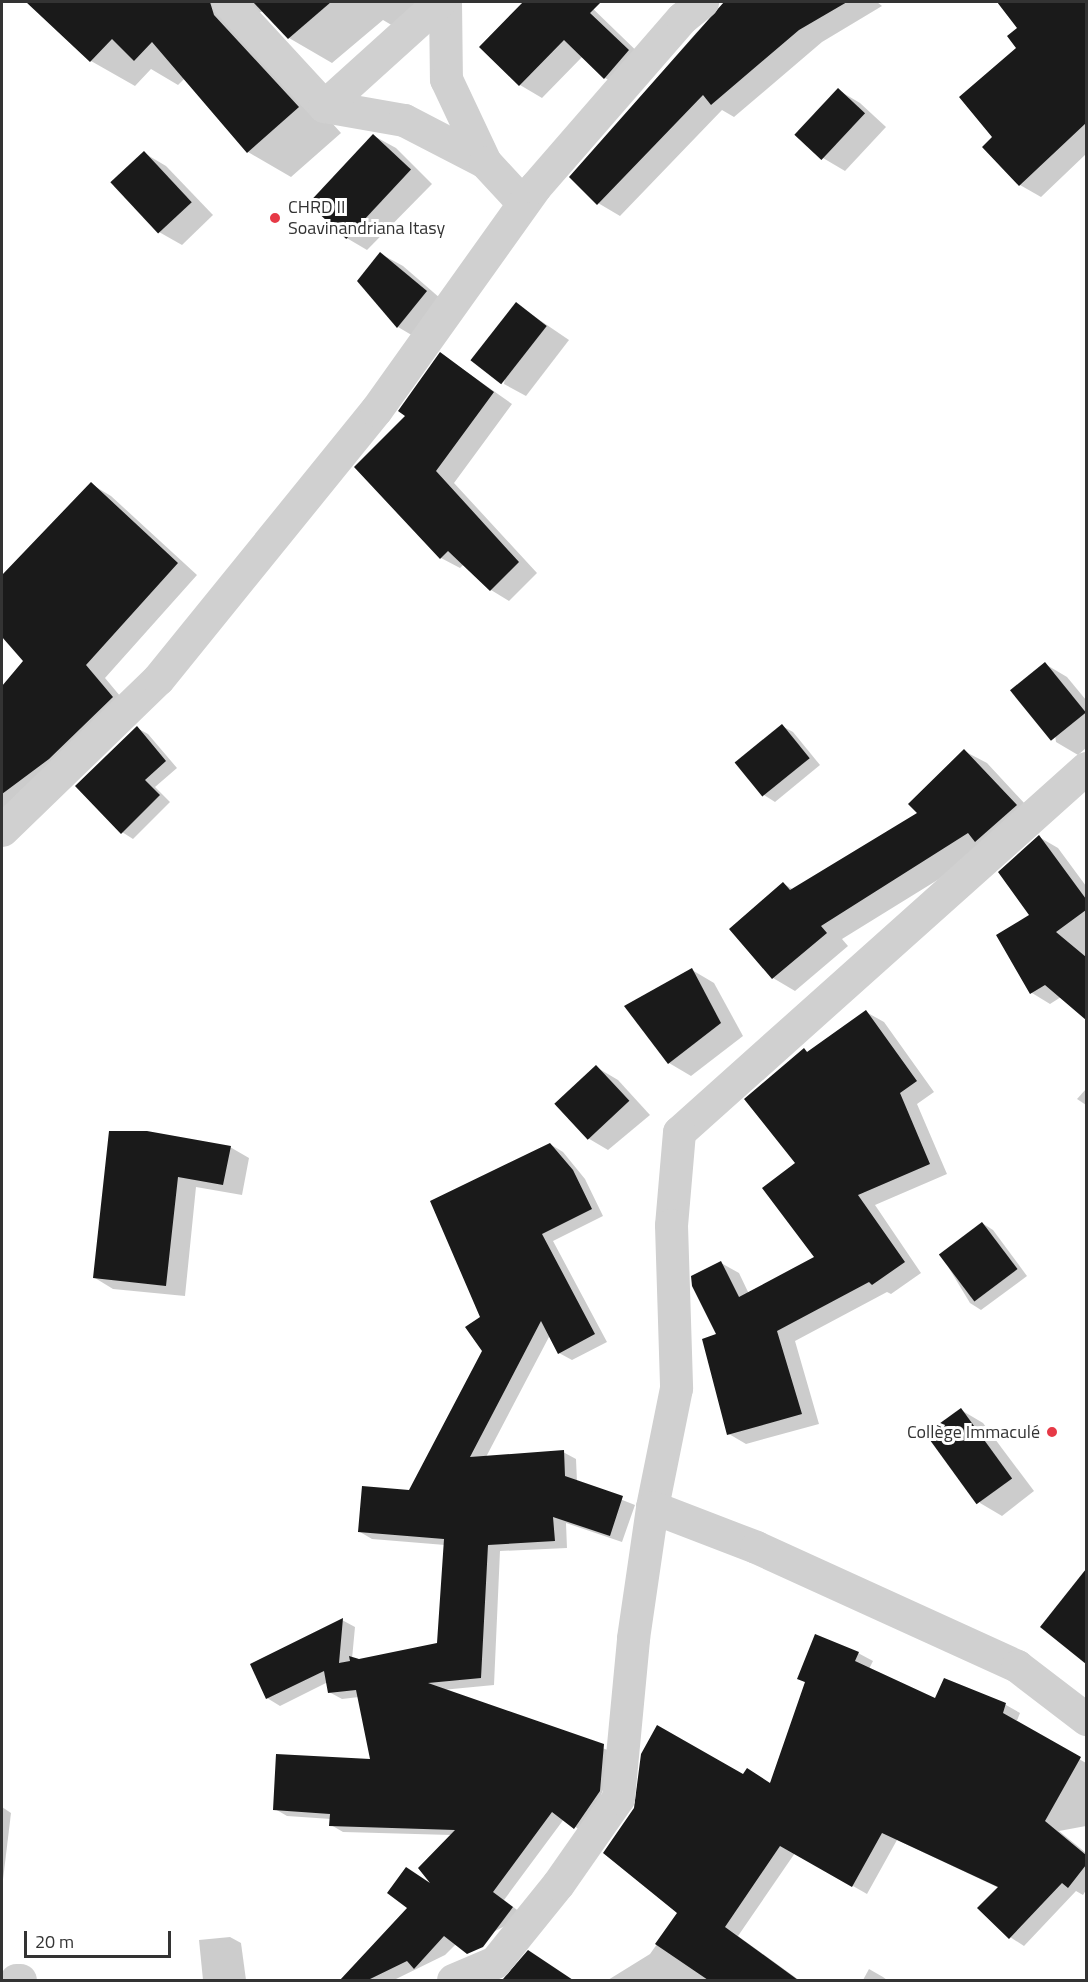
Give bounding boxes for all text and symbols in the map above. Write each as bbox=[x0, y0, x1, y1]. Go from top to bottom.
place label: CHRD II Soavinandriana Itasy bbox=[288, 197, 445, 240]
marker: CHRD II Soavinandriana Itasy bbox=[266, 209, 284, 227]
place label: Collège Immaculé bbox=[907, 1421, 1040, 1443]
marker: Collège Immaculé bbox=[1045, 1425, 1059, 1439]
scale bar bbox=[27, 1919, 174, 1957]
text: 20 m bbox=[35, 1928, 74, 1955]

